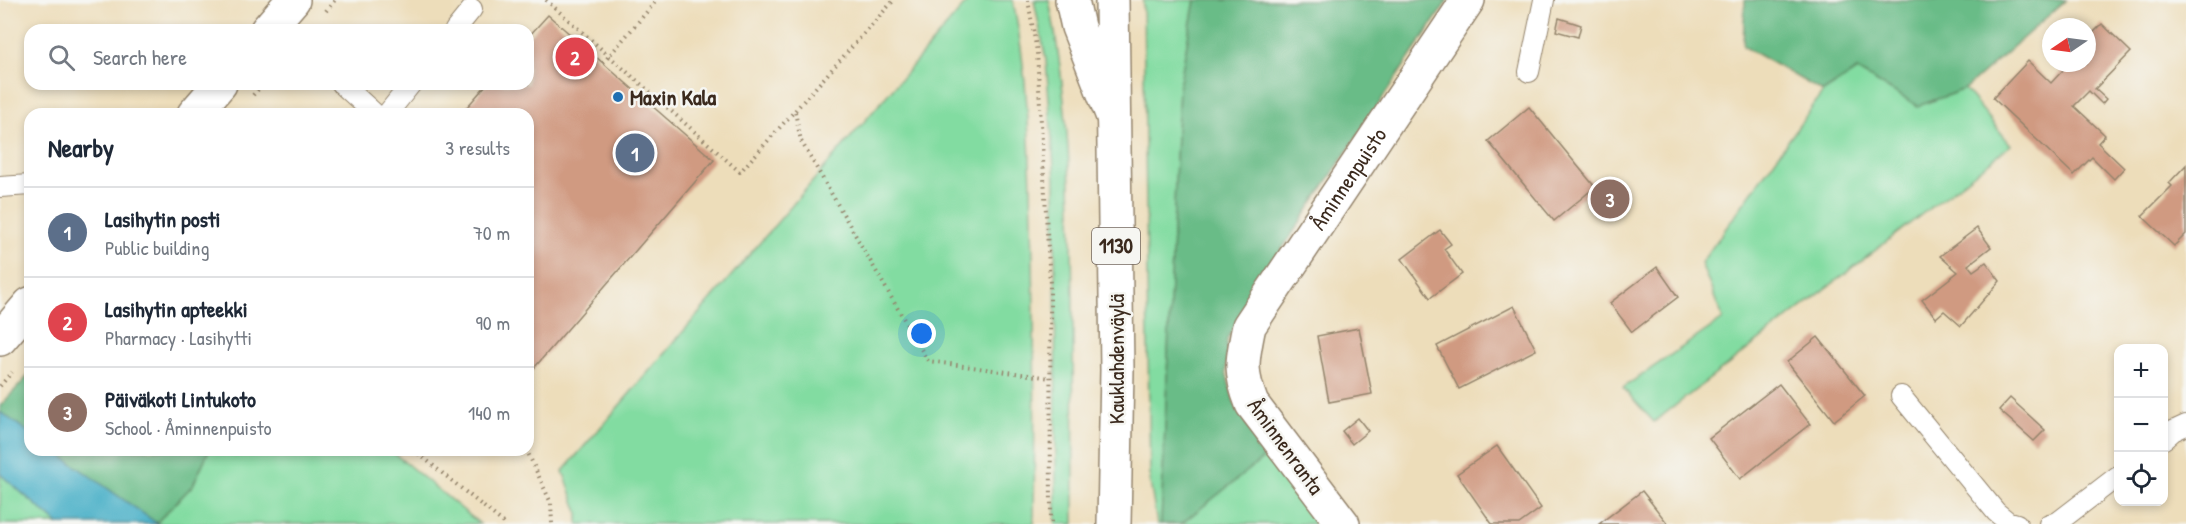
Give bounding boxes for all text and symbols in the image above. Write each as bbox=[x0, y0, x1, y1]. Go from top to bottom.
north arrow bbox=[2042, 18, 2096, 72]
search box bbox=[24, 24, 534, 90]
pin: 2 bbox=[556, 34, 594, 80]
icon: search bbox=[45, 41, 78, 74]
text: Search here bbox=[93, 42, 187, 72]
place label: Maxin Kala bbox=[630, 82, 716, 112]
marker: Maxin Kala bbox=[611, 90, 625, 104]
street label: Åminnenpuisto bbox=[1303, 121, 1393, 236]
text: Nearby bbox=[48, 130, 114, 165]
pin: 1 bbox=[616, 130, 654, 176]
text: 3 results bbox=[445, 134, 510, 161]
pin: 3 bbox=[1590, 176, 1630, 222]
text: Lasihytin posti bbox=[105, 204, 221, 234]
text: 1 bbox=[64, 219, 71, 246]
text: 70 m bbox=[473, 219, 510, 246]
road number: 1130 bbox=[1092, 228, 1140, 264]
text: Public building bbox=[105, 234, 209, 261]
street label: Kauklahdenväylä bbox=[1101, 293, 1131, 424]
text: Lasihytin apteekki bbox=[105, 294, 248, 324]
text: 2 bbox=[63, 309, 72, 336]
text: 90 m bbox=[476, 309, 510, 336]
your location bbox=[907, 319, 936, 348]
text: Pharmacy · Lasihytti bbox=[105, 324, 252, 351]
map controls bbox=[2114, 344, 2168, 506]
button: + bbox=[2114, 344, 2168, 398]
text: Päiväkoti Lintukoto bbox=[105, 384, 256, 414]
street label: Åminnenranta bbox=[1241, 392, 1331, 501]
button: − bbox=[2114, 398, 2168, 452]
text: 3 bbox=[63, 399, 72, 426]
text: 140 m bbox=[468, 399, 510, 426]
text: School · Åminnenpuisto bbox=[105, 414, 272, 441]
button: locate bbox=[2114, 452, 2168, 506]

